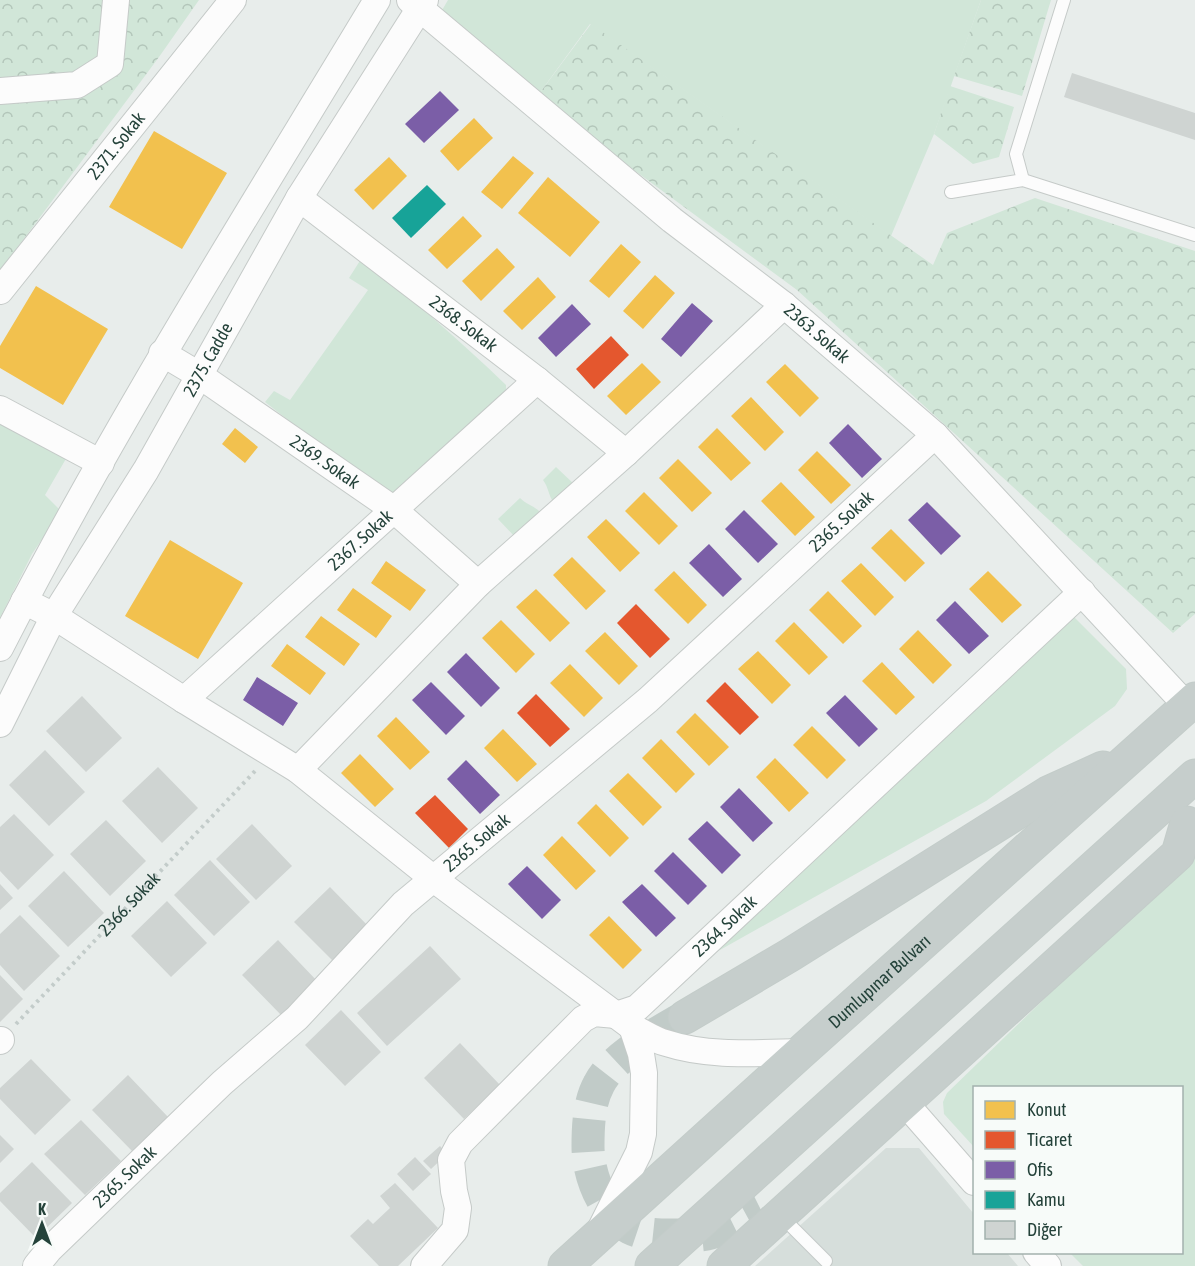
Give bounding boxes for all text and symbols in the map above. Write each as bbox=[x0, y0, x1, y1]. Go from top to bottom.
street label: 2371. Sokak bbox=[83, 108, 149, 183]
street label: 2368. Sokak bbox=[426, 291, 502, 356]
street label: 2363. Sokak bbox=[780, 299, 854, 367]
street label: 2375. Cadde bbox=[179, 319, 237, 400]
street label: 2369. Sokak bbox=[286, 430, 364, 493]
street label: 2365. Sokak bbox=[805, 486, 878, 556]
street label: 2367. Sokak bbox=[323, 505, 397, 574]
street label: 2365. Sokak bbox=[439, 809, 514, 876]
street label: 2366. Sokak bbox=[94, 867, 164, 940]
street label: 2364. Sokak bbox=[688, 891, 761, 961]
street label: Dumlupınar Bulvarı bbox=[824, 930, 935, 1032]
legend bbox=[973, 1086, 1183, 1254]
text: Konut bbox=[1027, 1099, 1067, 1120]
text: Ticaret bbox=[1027, 1129, 1072, 1150]
street label: 2365. Sokak bbox=[88, 1141, 161, 1212]
text: Ofis bbox=[1027, 1159, 1053, 1180]
text: Kamu bbox=[1027, 1189, 1065, 1210]
north arrow bbox=[12, 1194, 72, 1254]
text: K bbox=[38, 1200, 46, 1218]
text: Diğer bbox=[1027, 1219, 1063, 1240]

